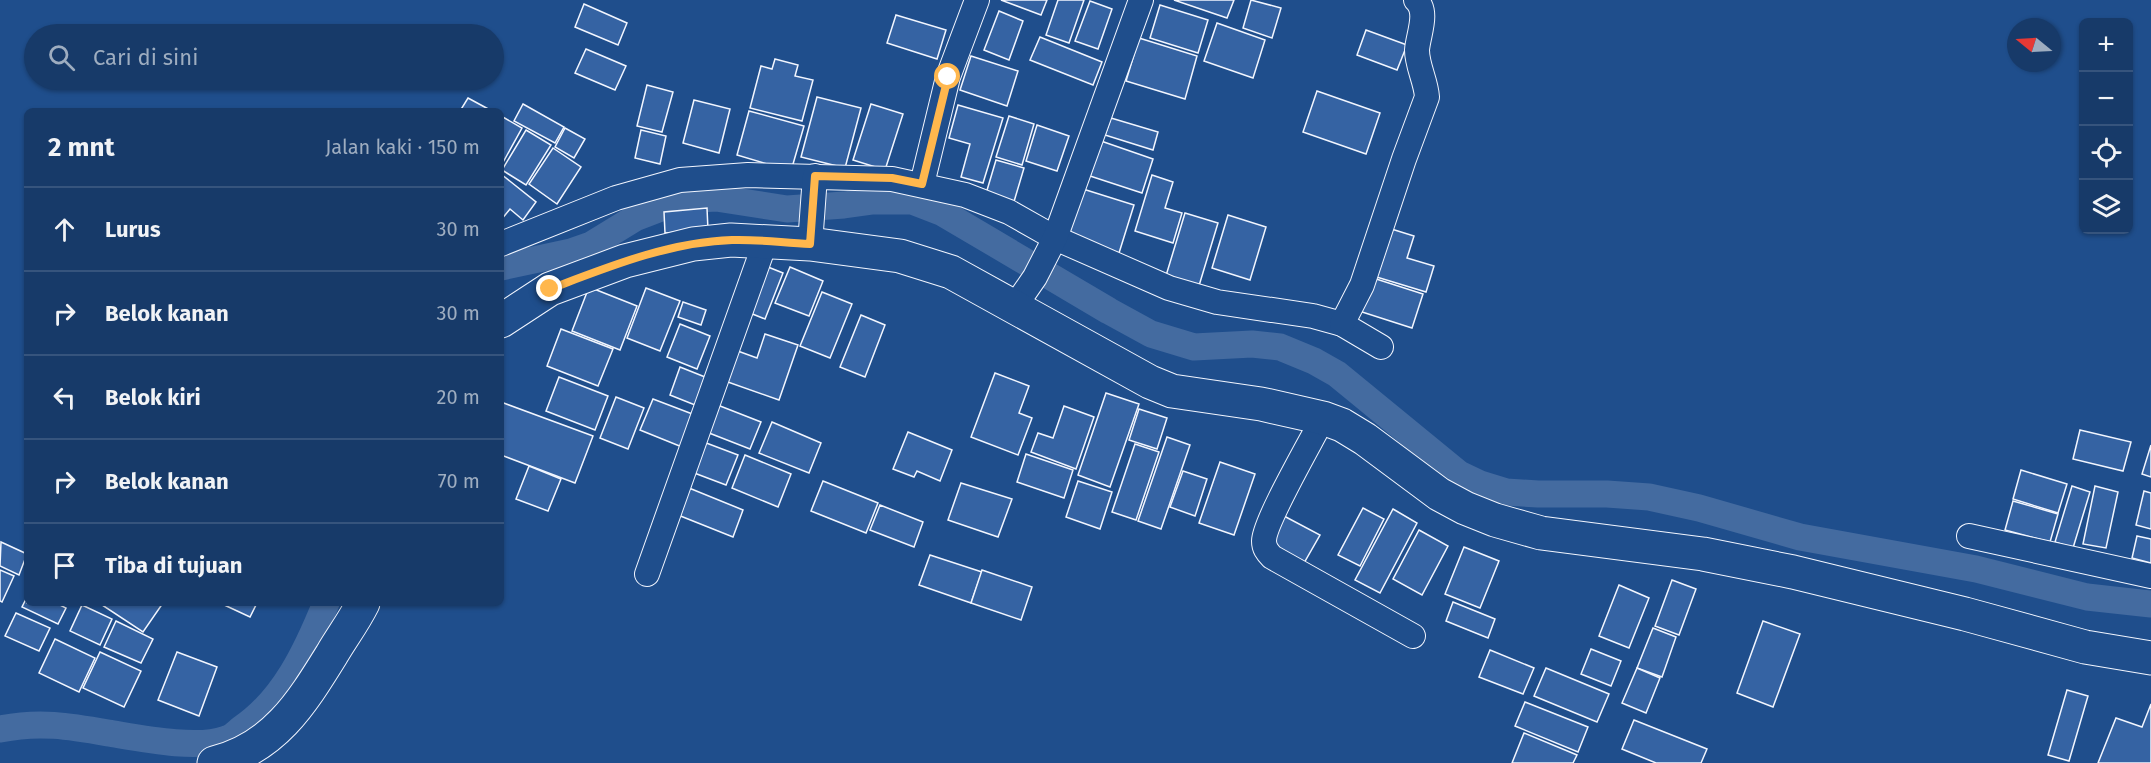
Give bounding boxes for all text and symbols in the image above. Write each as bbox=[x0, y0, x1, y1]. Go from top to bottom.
north arrow bbox=[2007, 18, 2061, 72]
map controls bbox=[2079, 18, 2133, 234]
button: + bbox=[2079, 18, 2133, 72]
search box bbox=[24, 24, 504, 90]
icon: search bbox=[45, 41, 78, 74]
text: Cari di sini bbox=[93, 44, 198, 71]
route start bbox=[934, 63, 960, 89]
button: − bbox=[2079, 72, 2133, 126]
button: locate bbox=[2079, 126, 2133, 180]
text: 2 mnt bbox=[48, 132, 115, 163]
text: Jalan kaki · 150 m bbox=[325, 135, 480, 159]
button: layers bbox=[2079, 180, 2133, 234]
icon: ahead bbox=[48, 213, 81, 246]
text: Lurus bbox=[105, 216, 161, 243]
text: 30 m bbox=[436, 217, 480, 241]
route end bbox=[536, 275, 562, 301]
icon: right bbox=[48, 297, 81, 330]
text: Belok kanan bbox=[105, 300, 229, 327]
text: 30 m bbox=[436, 301, 480, 325]
icon: left bbox=[48, 381, 81, 414]
text: Belok kiri bbox=[105, 384, 201, 411]
text: 20 m bbox=[437, 385, 480, 409]
icon: right bbox=[48, 465, 81, 498]
text: Belok kanan bbox=[105, 468, 229, 495]
text: 70 m bbox=[438, 469, 480, 493]
icon: arrive bbox=[48, 549, 81, 582]
text: Tiba di tujuan bbox=[105, 552, 242, 579]

